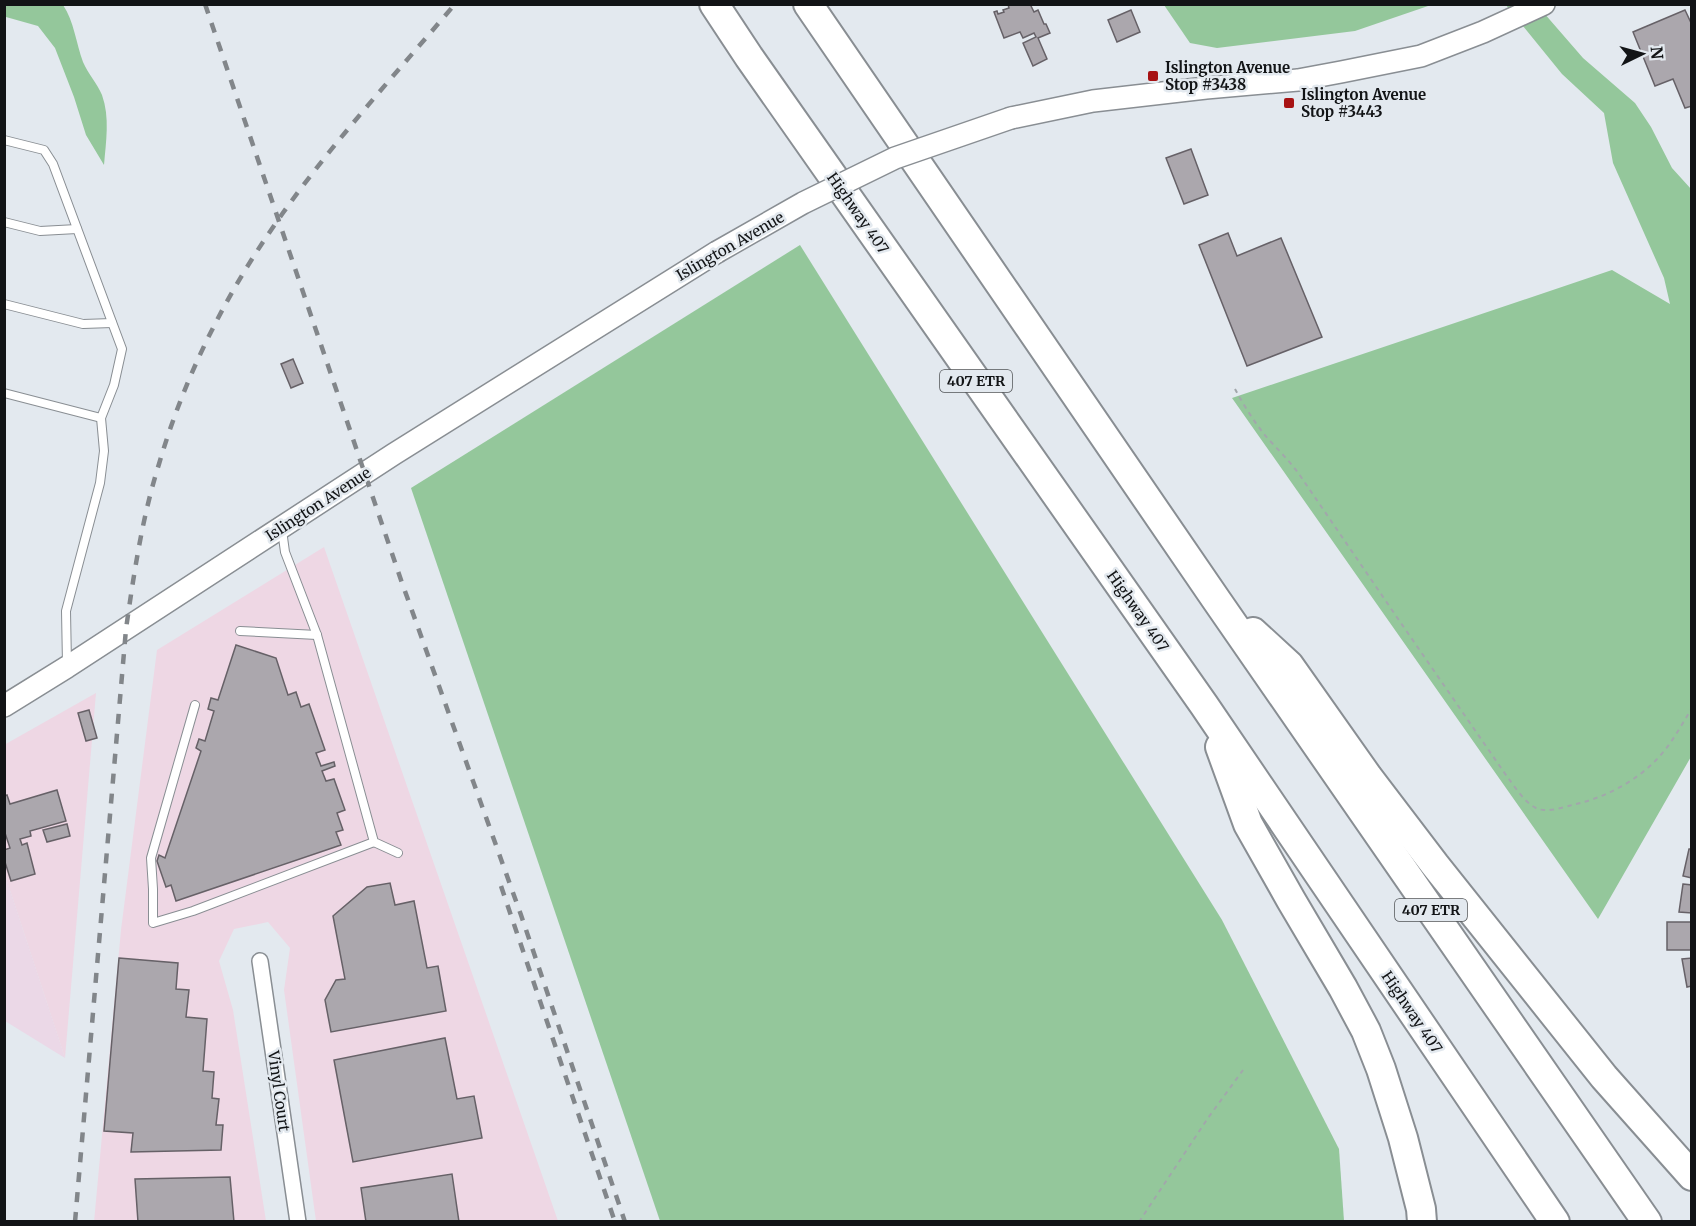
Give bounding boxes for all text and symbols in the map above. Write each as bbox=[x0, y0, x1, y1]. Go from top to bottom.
north arrow bbox=[1612, 24, 1672, 84]
text: N bbox=[1646, 46, 1667, 60]
place label: Islington Avenue Stop #3438 bbox=[1165, 58, 1290, 94]
marker: Islington Avenue Stop #3438 bbox=[1146, 69, 1160, 83]
place label: Islington Avenue Stop #3443 bbox=[1301, 85, 1426, 121]
marker: Islington Avenue Stop #3443 bbox=[1282, 96, 1296, 110]
street label: Highway 407 bbox=[823, 169, 893, 258]
street label: Islington Avenue bbox=[673, 207, 787, 285]
road number: 407 ETR bbox=[940, 370, 1012, 392]
street label: Islington Avenue bbox=[262, 463, 374, 545]
street label: Highway 407 bbox=[1103, 567, 1173, 656]
road number: 407 ETR bbox=[1395, 899, 1467, 921]
street label: Highway 407 bbox=[1378, 967, 1447, 1057]
street label: Vinyl Court bbox=[264, 1048, 294, 1133]

